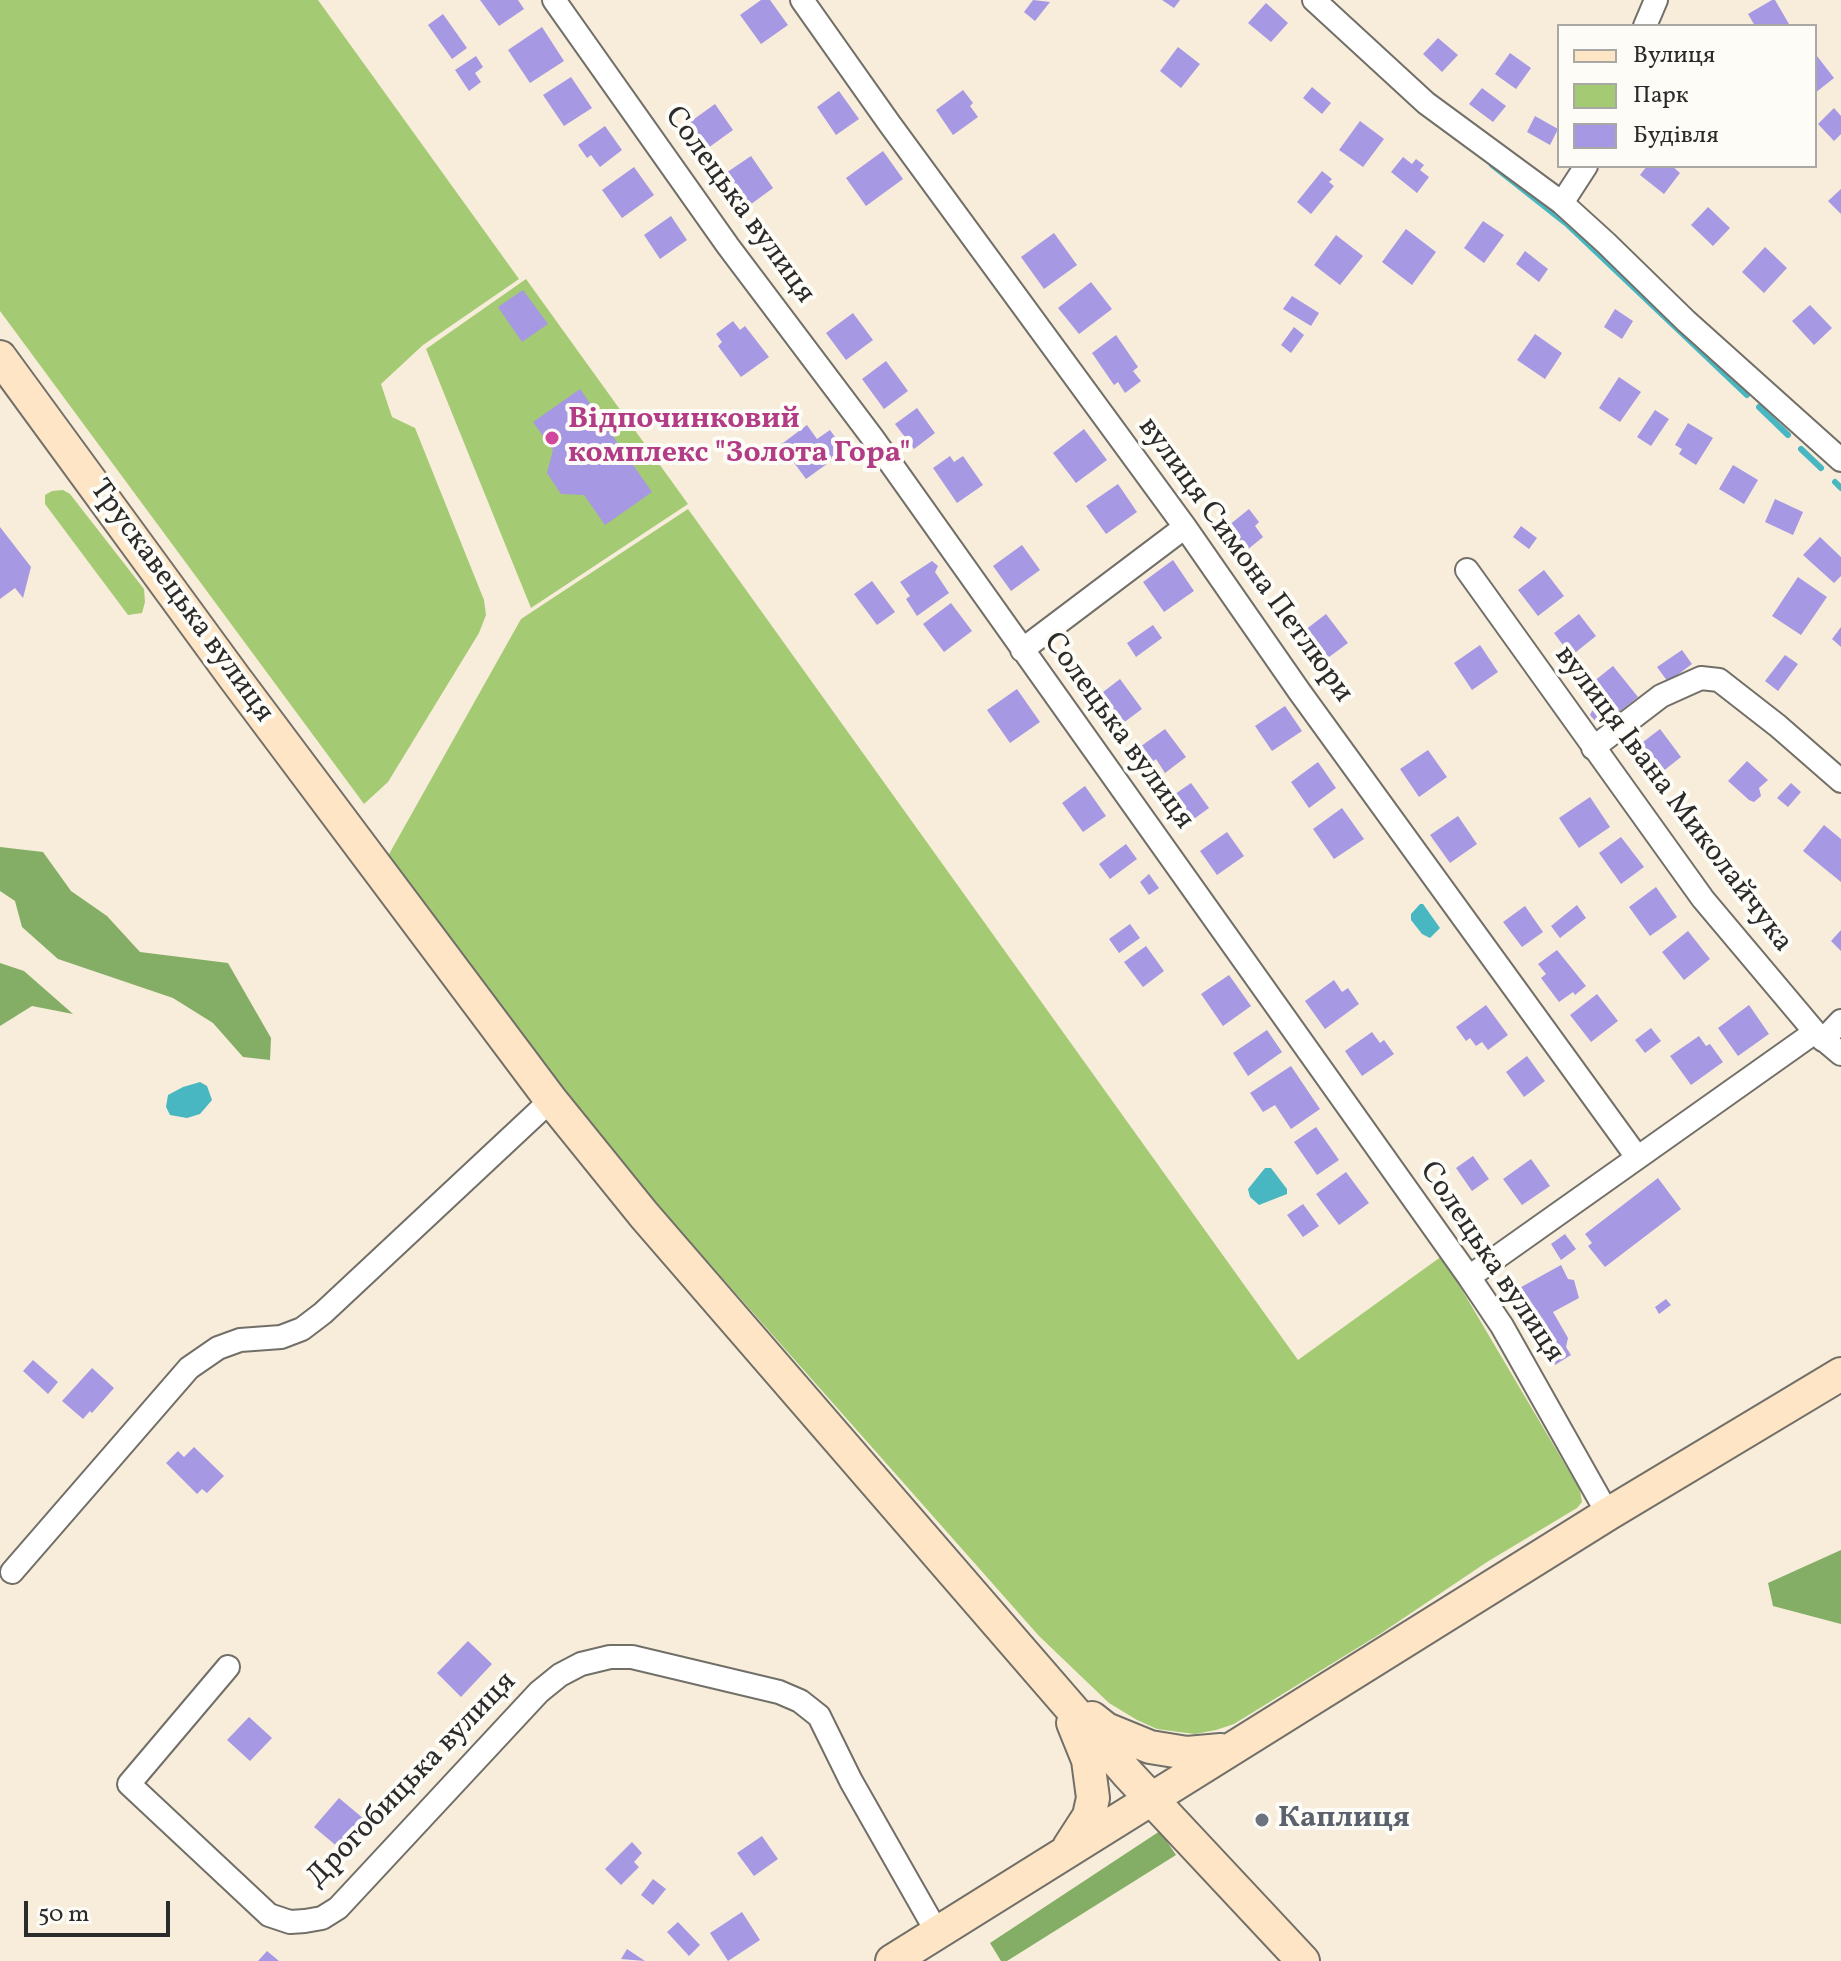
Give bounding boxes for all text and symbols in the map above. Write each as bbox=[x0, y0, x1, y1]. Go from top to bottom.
legend bbox=[1557, 24, 1817, 168]
text: Вулиця bbox=[1633, 39, 1715, 73]
text: Парк bbox=[1633, 79, 1689, 113]
street label: Солецька вулиця bbox=[655, 101, 821, 311]
text: Будівля bbox=[1633, 119, 1719, 153]
place label: Відпочинковий комплекс "Золота Гора" bbox=[568, 403, 911, 474]
street label: вулиця Симона Петлюри bbox=[1128, 411, 1360, 711]
marker: Відпочинковий комплекс "Золота Гора" bbox=[543, 429, 561, 447]
street label: Трускавецька вулиця bbox=[80, 474, 280, 730]
street label: Солецька вулиця bbox=[1034, 627, 1200, 837]
street label: вулиця Івана Миколайчука bbox=[1545, 640, 1799, 960]
street label: Солецька вулиця bbox=[1410, 1156, 1570, 1370]
street label: Дрогобицька вулиця bbox=[301, 1666, 525, 1896]
place label: Каплиця bbox=[1278, 1802, 1410, 1838]
marker: Каплиця bbox=[1253, 1811, 1271, 1829]
scale bar bbox=[28, 1885, 174, 1935]
text: 50 m bbox=[38, 1898, 90, 1932]

